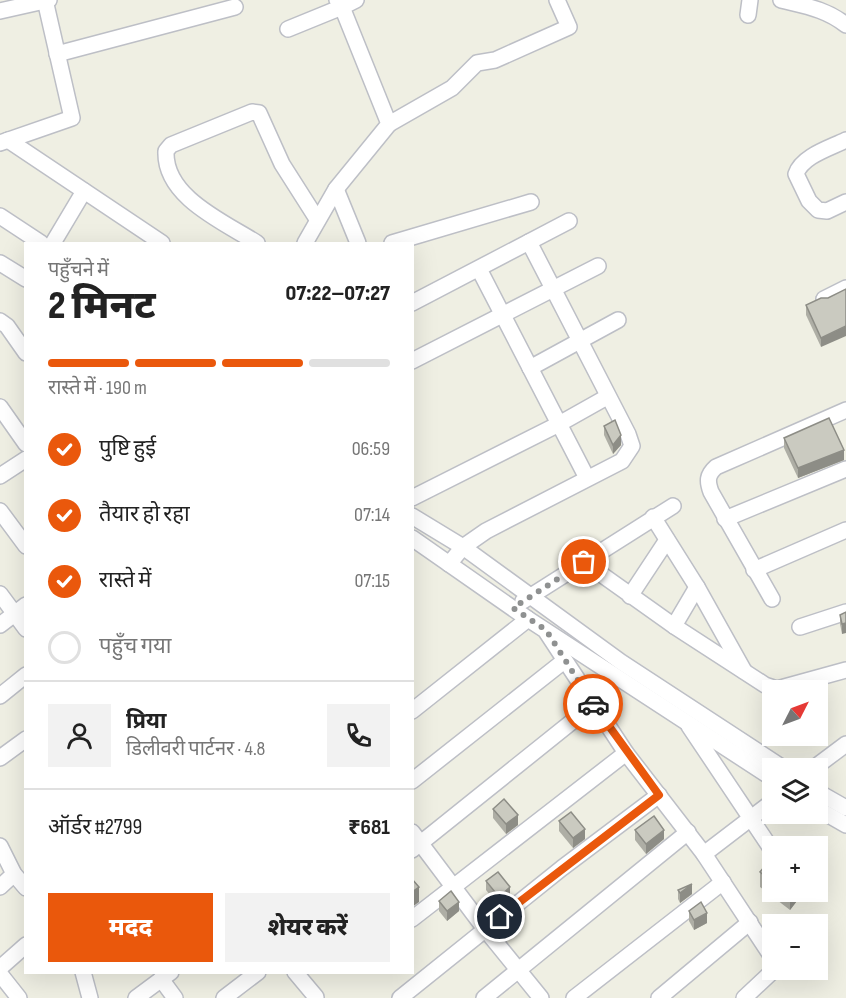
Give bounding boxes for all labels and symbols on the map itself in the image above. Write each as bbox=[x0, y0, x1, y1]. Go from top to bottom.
pin bbox=[558, 536, 609, 587]
courier bbox=[563, 674, 623, 734]
north arrow bbox=[762, 680, 828, 746]
pin bbox=[474, 891, 525, 942]

